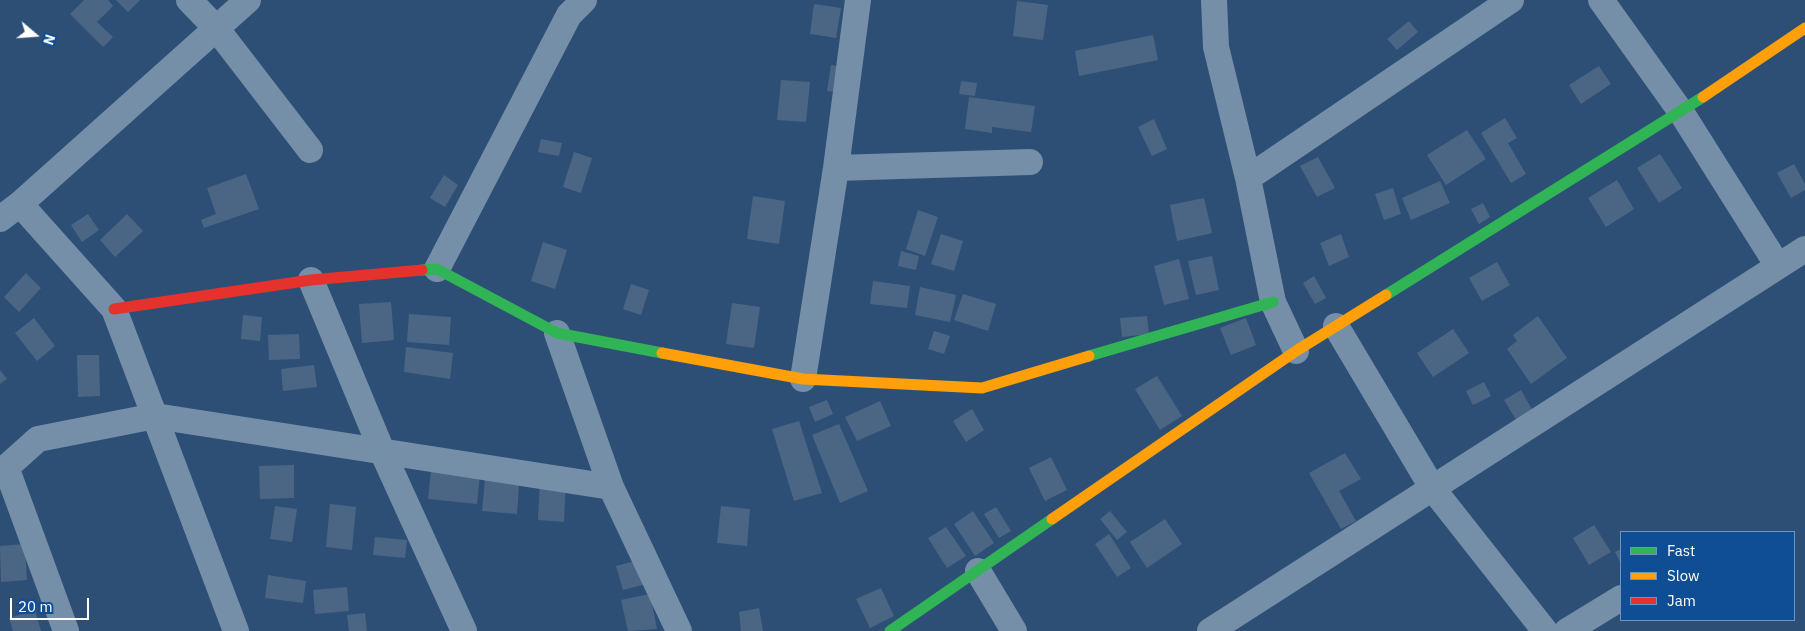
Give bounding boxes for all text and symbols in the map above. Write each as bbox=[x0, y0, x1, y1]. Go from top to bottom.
north arrow bbox=[10, 10, 60, 60]
text: N bbox=[39, 32, 59, 47]
legend bbox=[1620, 531, 1795, 621]
text: Fast bbox=[1667, 541, 1695, 560]
text: Slow bbox=[1667, 566, 1700, 585]
scale bar bbox=[12, 588, 91, 620]
text: Jam bbox=[1667, 591, 1696, 610]
text: 20 m bbox=[18, 597, 53, 616]

